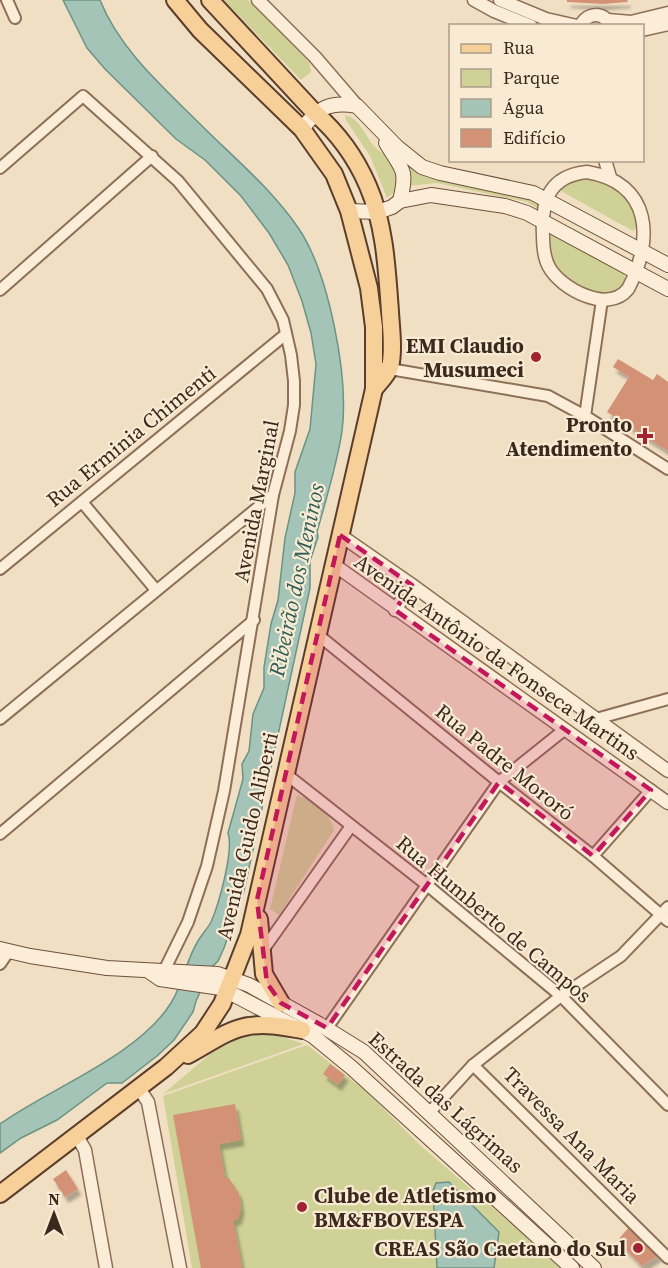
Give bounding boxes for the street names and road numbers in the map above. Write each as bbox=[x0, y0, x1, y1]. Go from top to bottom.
street label: Rua Erminia Chimenti bbox=[40, 359, 222, 513]
street label: Avenida Marginal bbox=[226, 418, 286, 584]
street label: Avenida Antônio da Fonseca Martins bbox=[349, 547, 645, 767]
street label: Rua Padre Mororó bbox=[429, 697, 581, 827]
street label: Avenida Guido Aliberti bbox=[209, 729, 285, 943]
street label: Rua Humberto de Campos bbox=[390, 829, 598, 1009]
street label: Estrada das Lágrimas bbox=[362, 1025, 530, 1179]
street label: Travessa Ana Maria bbox=[497, 1060, 647, 1210]

